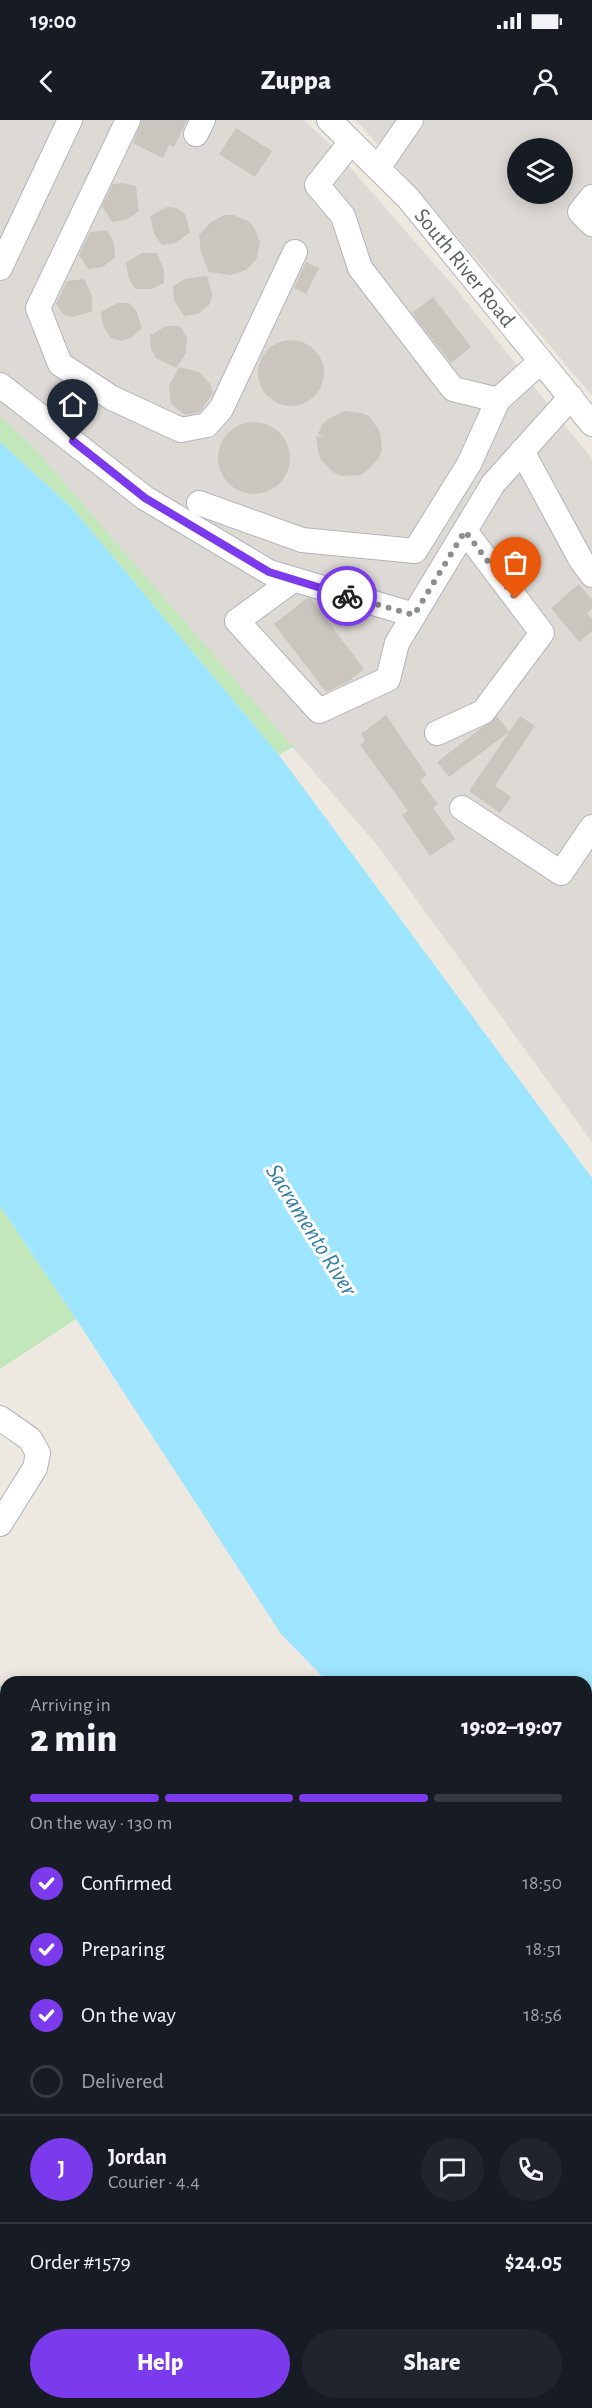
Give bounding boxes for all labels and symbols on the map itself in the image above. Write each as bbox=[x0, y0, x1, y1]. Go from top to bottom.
street label: South River Road bbox=[410, 204, 519, 331]
pin bbox=[47, 379, 98, 441]
pin bbox=[490, 537, 541, 599]
courier bbox=[317, 566, 377, 626]
water label: Sacramento River bbox=[261, 1160, 362, 1301]

